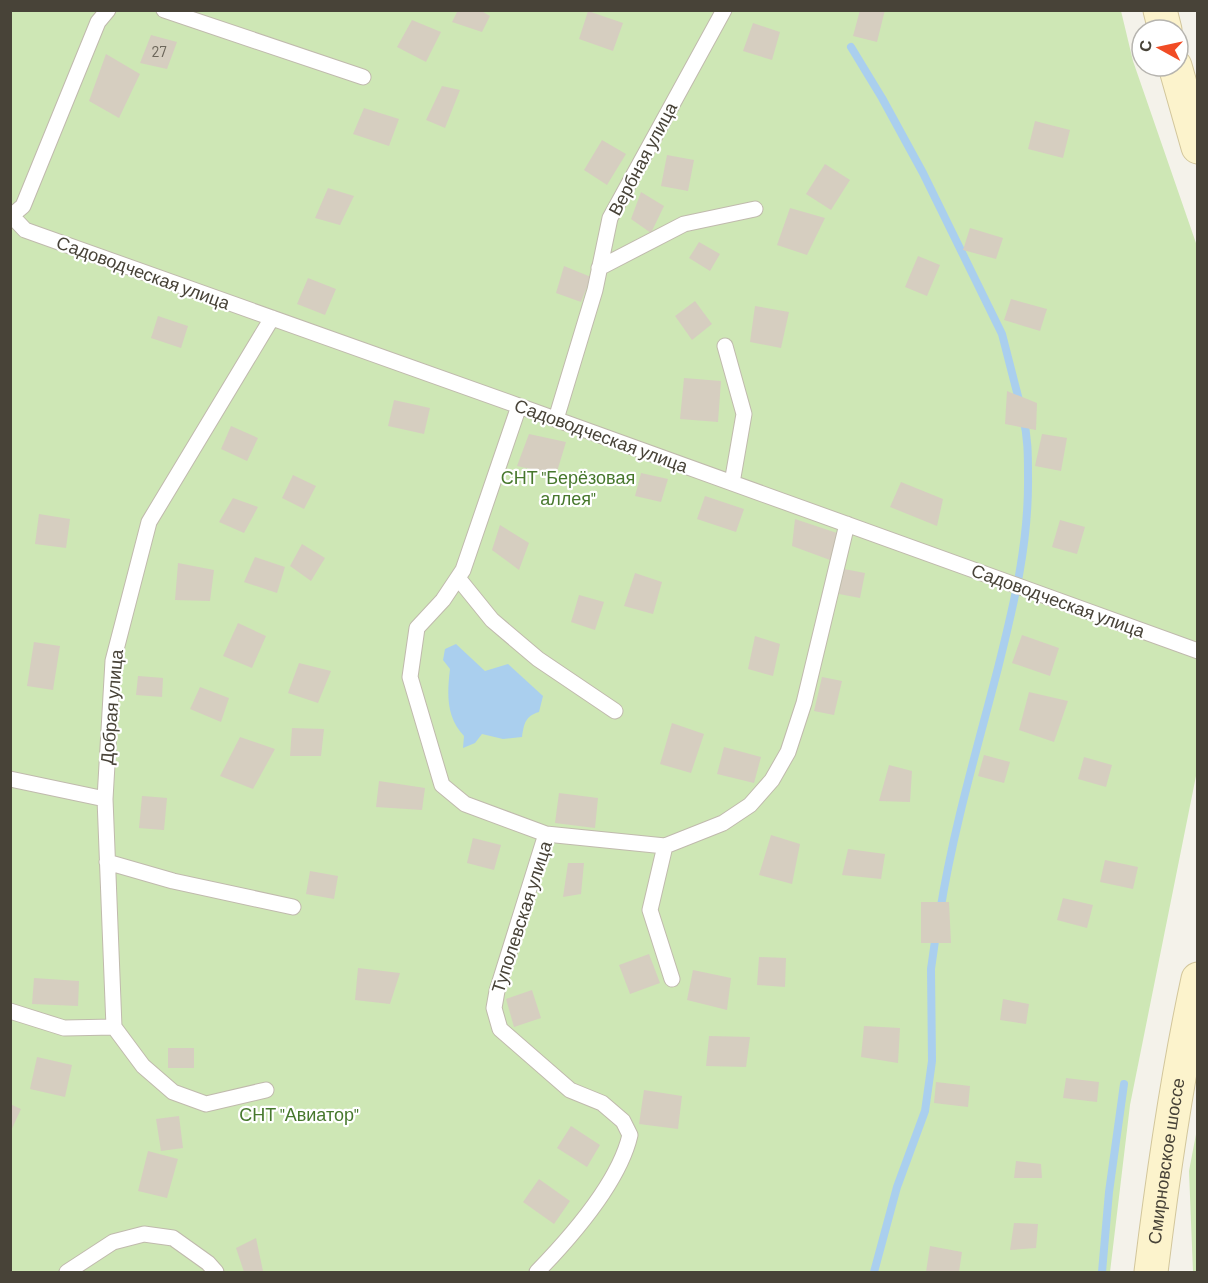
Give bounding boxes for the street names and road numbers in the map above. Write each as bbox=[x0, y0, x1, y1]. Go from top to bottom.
street label: Вербная улица bbox=[603, 97, 682, 219]
street label: Садоводческая улица bbox=[54, 230, 234, 314]
street label: Садоводческая улица bbox=[512, 393, 692, 477]
street label: Садоводческая улица bbox=[969, 558, 1149, 642]
street label: Добрая улица bbox=[95, 647, 127, 765]
street label: Туполевская улица bbox=[486, 837, 556, 995]
street label: Смирновское шоссе bbox=[1143, 1076, 1189, 1245]

